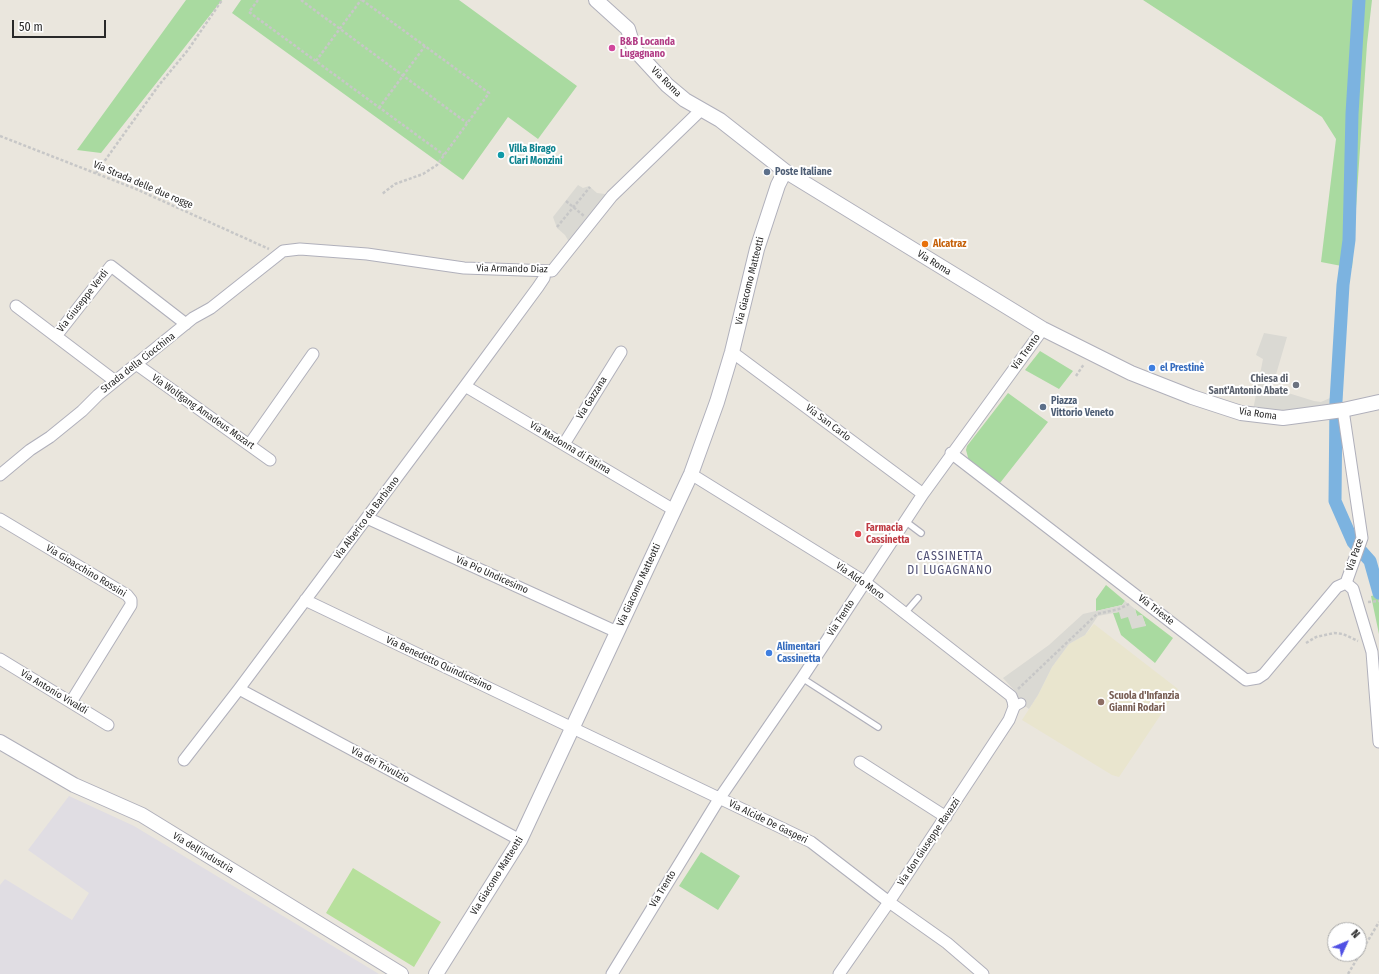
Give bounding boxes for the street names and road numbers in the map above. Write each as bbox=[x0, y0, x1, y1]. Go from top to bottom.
street label: Via Roma bbox=[648, 64, 684, 100]
street label: Via Strada delle due rogge bbox=[91, 159, 195, 211]
street label: Via Giacomo Matteotti bbox=[733, 236, 767, 326]
street label: Via Roma bbox=[915, 248, 953, 278]
street label: Via Armando Diaz bbox=[476, 262, 548, 276]
street label: Via Giuseppe Verdi bbox=[55, 267, 111, 335]
street label: Strada della Ciocchina bbox=[98, 330, 178, 396]
street label: Via Trento bbox=[1009, 332, 1043, 372]
street label: Via Wolfgang Amadeus Mozart bbox=[149, 372, 257, 452]
street label: Via Gazzana bbox=[574, 374, 610, 422]
street label: Via San Carlo bbox=[803, 402, 853, 444]
street label: Via Roma bbox=[1238, 405, 1278, 423]
street label: Via Madonna di Fatima bbox=[527, 419, 613, 477]
street label: Via Alberico da Barbiano bbox=[332, 474, 402, 562]
street label: Via Pace bbox=[1344, 537, 1366, 573]
street label: Via Gioacchino Rossini bbox=[44, 542, 128, 600]
street label: Via Giacomo Matteotti bbox=[614, 542, 664, 628]
street label: Via Pio Undicesimo bbox=[454, 554, 530, 596]
street label: Via Aldo Moro bbox=[833, 560, 887, 602]
street label: Via Trieste bbox=[1136, 592, 1176, 628]
street label: Via Trento bbox=[825, 598, 857, 638]
street label: Via Benedetto Quindicesimo bbox=[384, 634, 494, 694]
street label: Via Antonio Vivaldi bbox=[18, 667, 90, 717]
street label: Via dei Trivulzio bbox=[349, 745, 411, 785]
street label: Via don Giuseppe Ravazzi bbox=[895, 796, 963, 888]
street label: Via Alcide De Gasperi bbox=[727, 798, 809, 846]
street label: Via dell'industria bbox=[170, 830, 236, 876]
street label: Via Giacomo Matteotti bbox=[468, 835, 526, 917]
street label: Via Trento bbox=[647, 868, 679, 910]

